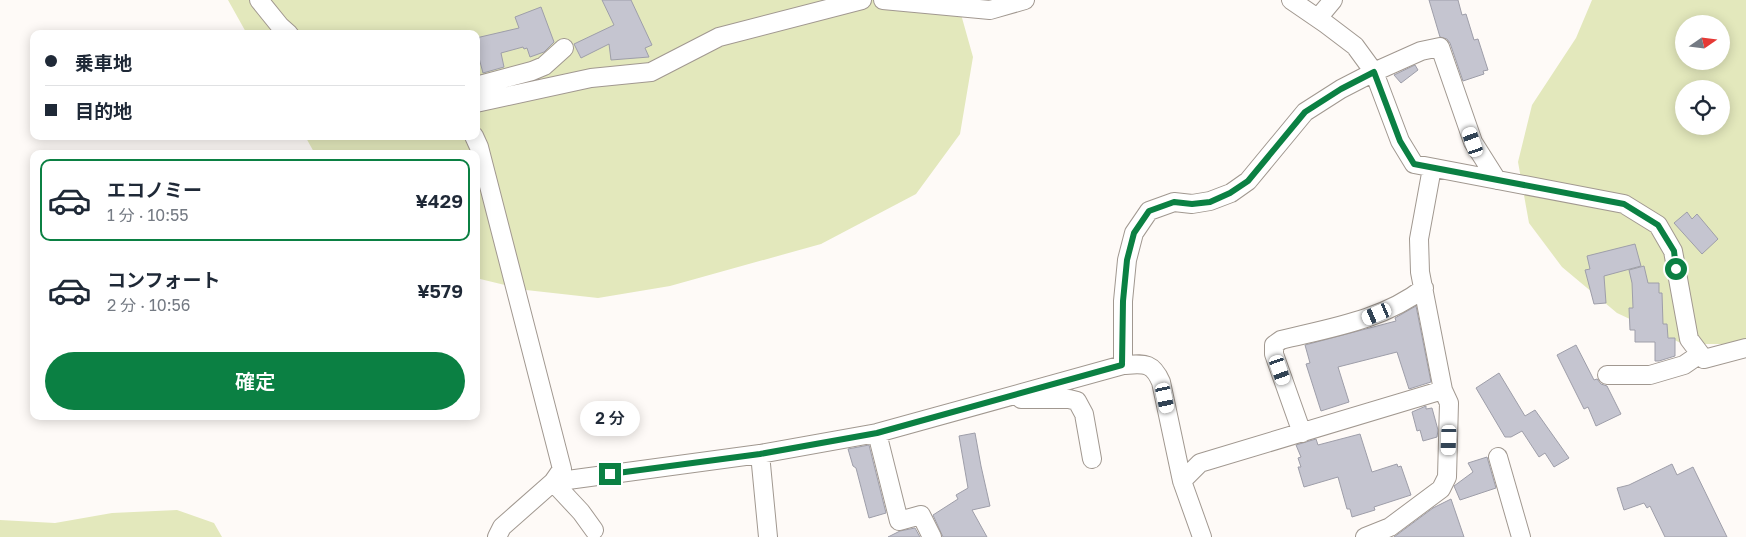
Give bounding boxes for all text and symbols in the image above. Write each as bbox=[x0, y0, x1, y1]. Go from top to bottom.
north arrow bbox=[1675, 15, 1730, 70]
map controls bbox=[1675, 15, 1730, 135]
text: 乗車地 bbox=[75, 51, 132, 74]
button: locate bbox=[1675, 80, 1730, 135]
text: 目的地 bbox=[75, 99, 132, 122]
car bbox=[1461, 125, 1484, 159]
icon: car bbox=[47, 178, 92, 223]
text: エコノミー bbox=[107, 178, 202, 201]
text: ¥429 bbox=[415, 189, 463, 212]
text: 1 分 · 10:55 bbox=[107, 205, 189, 225]
route start bbox=[1665, 258, 1687, 280]
icon: car bbox=[47, 268, 92, 313]
text: コンフォート bbox=[107, 268, 220, 291]
text: ¥579 bbox=[417, 279, 463, 302]
text: 2 分 · 10:56 bbox=[107, 295, 191, 315]
car bbox=[1360, 301, 1393, 327]
button: 確定 bbox=[45, 352, 465, 410]
car bbox=[1268, 353, 1291, 387]
car bbox=[1154, 382, 1175, 414]
callout: 2 分 bbox=[580, 402, 640, 436]
text: 2 分 bbox=[595, 408, 625, 428]
car bbox=[1440, 425, 1457, 455]
route end bbox=[599, 463, 621, 485]

